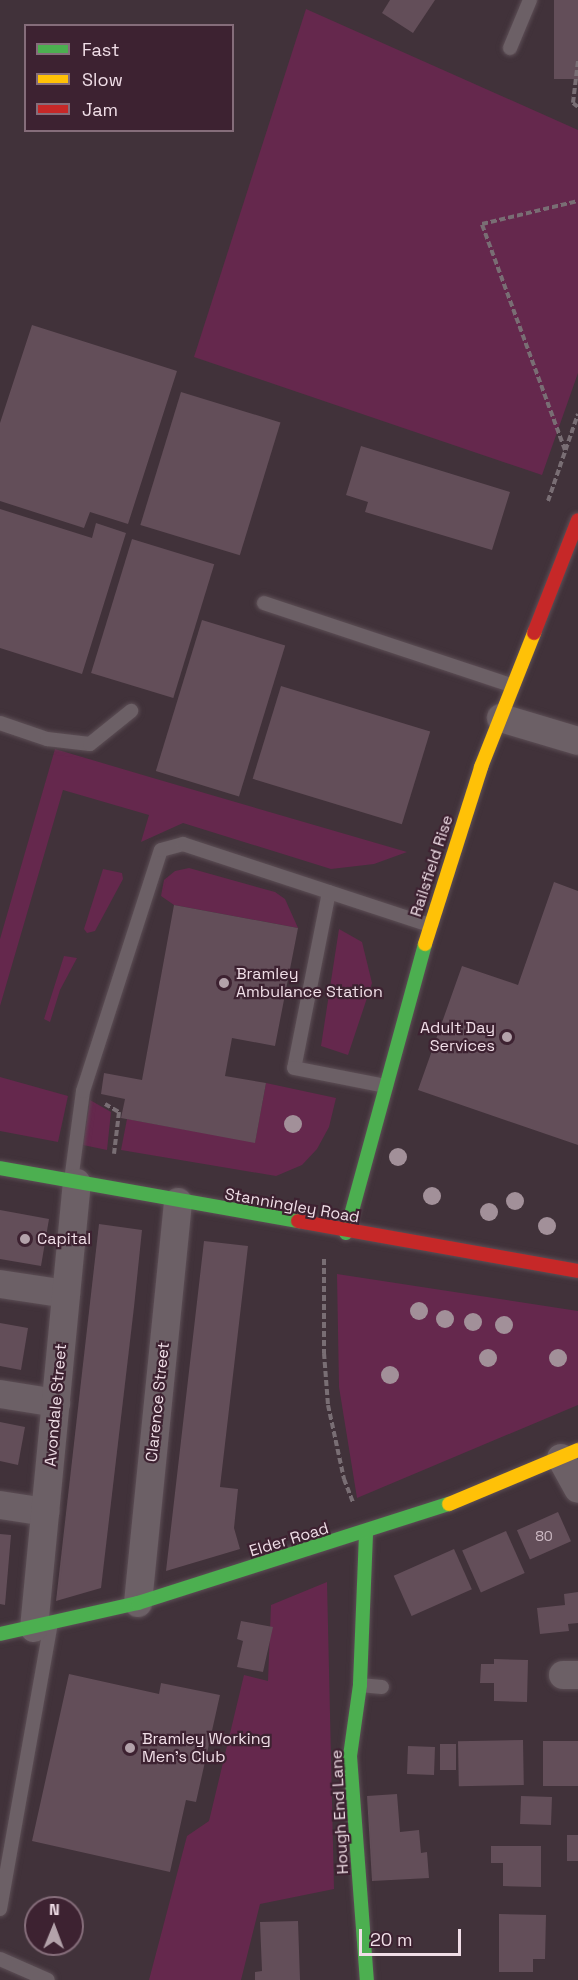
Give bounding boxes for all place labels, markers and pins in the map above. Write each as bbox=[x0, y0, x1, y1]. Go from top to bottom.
place label: Bramley Ambulance Station bbox=[236, 964, 383, 1002]
marker: Bramley Ambulance Station bbox=[217, 976, 231, 990]
place label: Adult Day Services bbox=[420, 1018, 495, 1056]
marker: Adult Day Services bbox=[500, 1030, 514, 1044]
place label: Capital bbox=[37, 1229, 91, 1249]
marker: Capital bbox=[18, 1232, 32, 1246]
place label: Bramley Working Men's Club bbox=[142, 1729, 271, 1767]
marker: Bramley Working Men's Club bbox=[123, 1741, 137, 1755]

